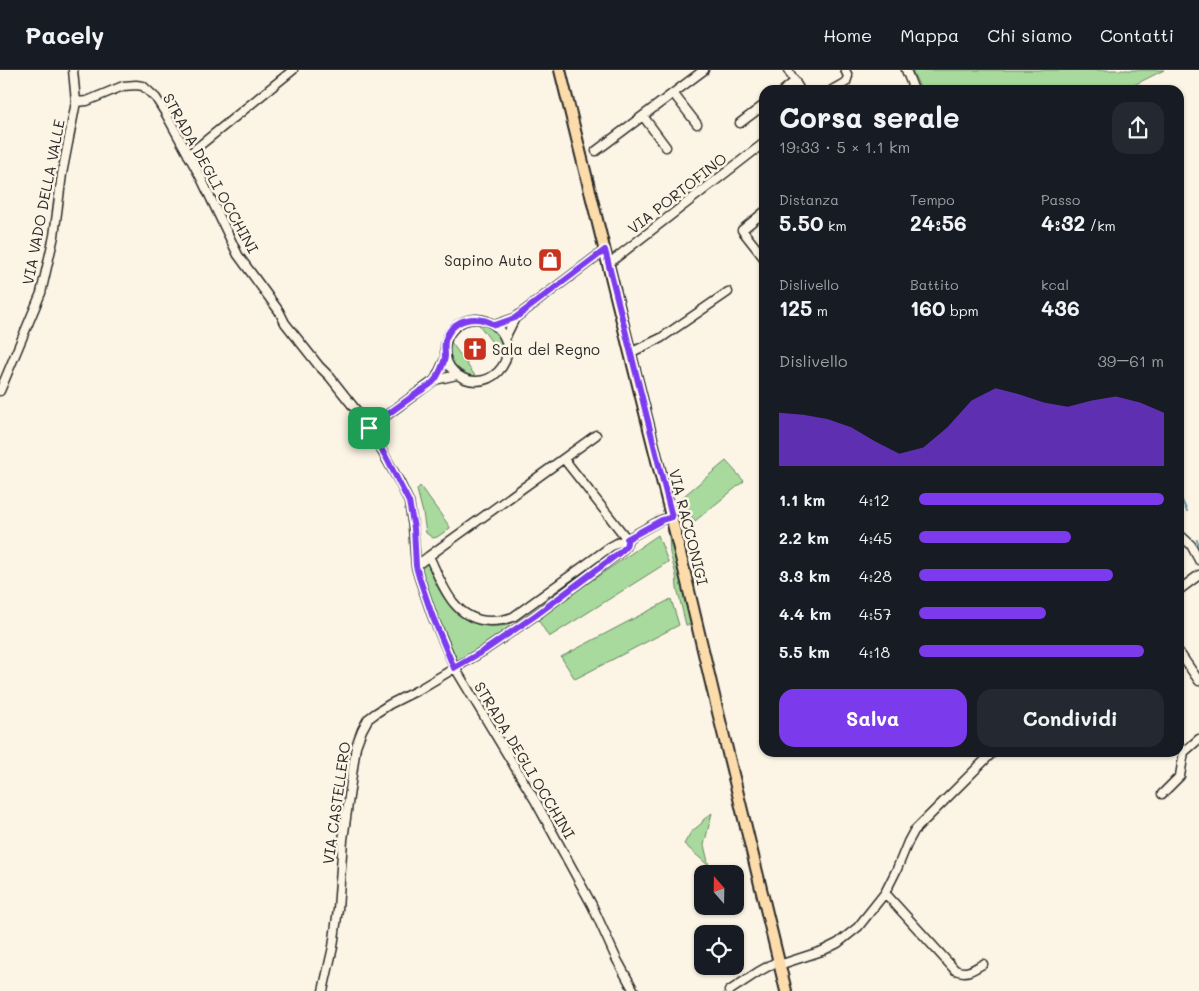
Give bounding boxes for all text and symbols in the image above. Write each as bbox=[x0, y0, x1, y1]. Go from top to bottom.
text: Pacely bbox=[25, 19, 104, 50]
text: Home bbox=[823, 23, 872, 47]
text: Mappa bbox=[900, 23, 959, 47]
text: Chi siamo bbox=[987, 23, 1072, 47]
text: Contatti bbox=[1100, 23, 1174, 47]
street label: STRADA DEGLI OCCHINI bbox=[159, 90, 264, 257]
text: Corsa serale bbox=[779, 99, 960, 135]
button: share bbox=[1112, 102, 1164, 154]
street label: VIA VADO DELLA VALLE bbox=[17, 117, 69, 286]
text: 19:33 · 5 × 1.1 km bbox=[779, 136, 910, 157]
street label: VIA PORTOFINO bbox=[623, 148, 731, 238]
text: Distanza bbox=[779, 190, 839, 209]
text: Tempo bbox=[910, 190, 955, 209]
text: Passo bbox=[1041, 190, 1080, 209]
text: 5.50 bbox=[779, 209, 824, 236]
text: 24:56 bbox=[910, 209, 967, 236]
text: 4:32 bbox=[1041, 209, 1085, 236]
text: km bbox=[824, 216, 847, 235]
text: /km bbox=[1085, 216, 1116, 235]
shop icon: Sapino Auto bbox=[537, 247, 563, 273]
place label: Sapino Auto bbox=[444, 250, 532, 270]
text: Dislivello bbox=[779, 275, 839, 294]
text: Battito bbox=[910, 275, 958, 294]
text: kcal bbox=[1041, 275, 1069, 294]
text: 125 bbox=[779, 294, 812, 321]
text: 160 bbox=[910, 294, 946, 321]
text: 436 bbox=[1041, 294, 1080, 321]
text: m bbox=[812, 301, 828, 320]
text: bpm bbox=[946, 301, 979, 320]
church icon: Sala del Regno bbox=[462, 336, 488, 362]
place label: Sala del Regno bbox=[492, 339, 600, 359]
text: Dislivello bbox=[779, 350, 847, 371]
text: 39–61 m bbox=[1097, 350, 1164, 371]
pin bbox=[348, 407, 390, 449]
icon: arrive bbox=[355, 414, 383, 442]
street label: VIA RACCONIGI bbox=[665, 467, 713, 588]
text: 1.1 km bbox=[779, 489, 825, 510]
text: 4:12 bbox=[859, 489, 889, 510]
text: 2.2 km bbox=[779, 527, 829, 548]
text: 4:45 bbox=[859, 527, 892, 548]
text: 3.3 km bbox=[779, 565, 830, 586]
text: 4:28 bbox=[859, 565, 892, 586]
text: 4.4 km bbox=[779, 603, 831, 624]
text: 4:57 bbox=[859, 603, 892, 624]
text: 5.5 km bbox=[779, 641, 830, 662]
text: 4:18 bbox=[859, 641, 890, 662]
street label: STRADA DEGLI OCCHINI bbox=[470, 678, 580, 843]
button: Salva bbox=[779, 689, 967, 747]
button: Condividi bbox=[977, 689, 1164, 747]
street label: VIA CASTELLERO bbox=[317, 740, 355, 866]
north arrow bbox=[694, 865, 744, 915]
map controls bbox=[694, 865, 744, 975]
button: locate bbox=[694, 925, 744, 975]

